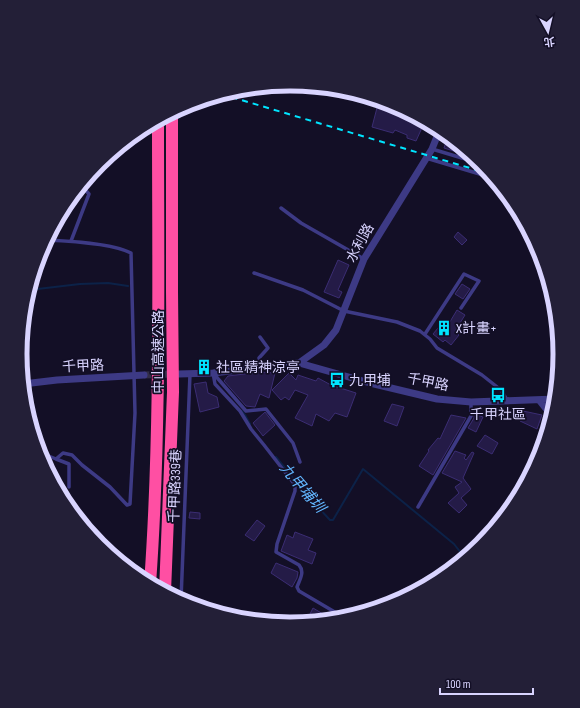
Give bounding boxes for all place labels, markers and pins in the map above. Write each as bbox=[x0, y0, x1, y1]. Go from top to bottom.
building icon: X計畫+ bbox=[435, 319, 453, 337]
place label: X計畫+ bbox=[455, 320, 497, 337]
building icon: 社區精神涼亭 bbox=[195, 358, 213, 376]
place label: 社區精神涼亭 bbox=[216, 359, 300, 376]
bus stop icon: 九甲埔 bbox=[328, 371, 346, 389]
place label: 九甲埔 bbox=[349, 372, 391, 389]
bus stop icon: 千甲社區 bbox=[489, 386, 507, 404]
place label: 千甲社區 bbox=[470, 406, 526, 423]

